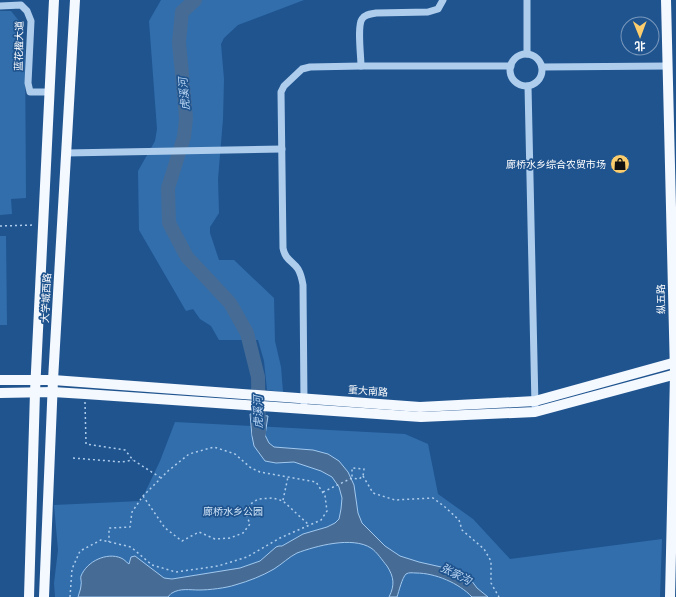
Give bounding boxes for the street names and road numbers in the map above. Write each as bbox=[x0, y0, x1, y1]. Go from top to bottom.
street label: 蓝花楹大道 bbox=[12, 21, 26, 71]
street label: 大学城西路 bbox=[38, 273, 54, 323]
street label: 纵五路 bbox=[654, 284, 668, 314]
street label: 重大南路 bbox=[348, 383, 388, 399]

